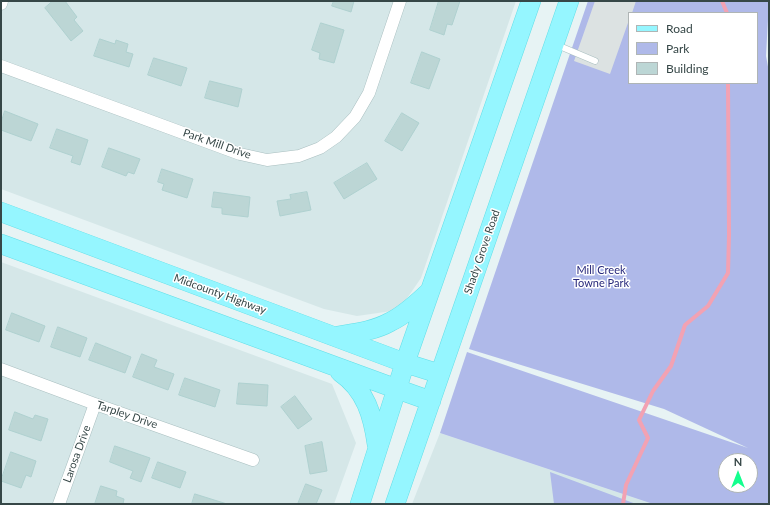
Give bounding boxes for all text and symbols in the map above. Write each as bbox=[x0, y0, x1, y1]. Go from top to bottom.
legend bbox=[628, 12, 758, 84]
text: Road bbox=[666, 21, 693, 36]
text: Park bbox=[666, 41, 689, 56]
text: Building bbox=[666, 61, 709, 76]
street label: Park Mill Drive bbox=[181, 126, 253, 162]
street label: Shady Grove Road bbox=[461, 208, 503, 296]
park label: Mill Creek Towne Park bbox=[573, 263, 629, 289]
street label: Midcounty Highway bbox=[172, 271, 268, 317]
street label: Tarpley Drive bbox=[95, 398, 159, 432]
street label: Larosa Drive bbox=[60, 423, 94, 485]
north arrow bbox=[718, 453, 758, 493]
text: N bbox=[734, 455, 742, 468]

